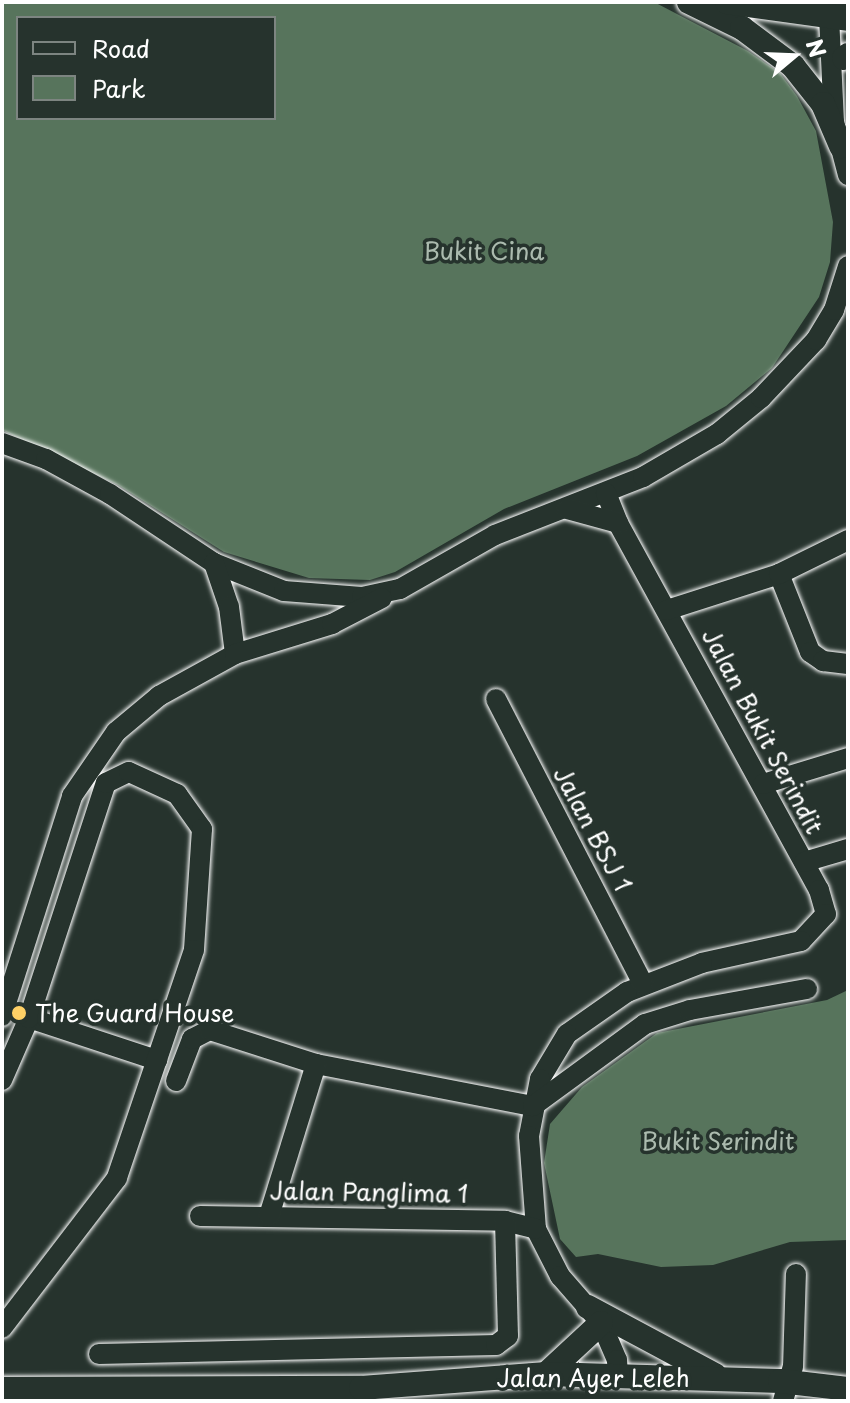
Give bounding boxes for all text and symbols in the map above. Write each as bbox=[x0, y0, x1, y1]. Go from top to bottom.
legend bbox=[16, 16, 276, 120]
north arrow bbox=[754, 16, 834, 96]
text: Road bbox=[92, 30, 150, 66]
text: N bbox=[799, 34, 836, 62]
text: Park bbox=[92, 70, 146, 106]
park label: Bukit Cina bbox=[422, 237, 546, 265]
street label: Jalan Bukit Serindit bbox=[696, 622, 830, 840]
street label: Jalan BSJ 1 bbox=[548, 762, 638, 896]
place label: The Guard House bbox=[35, 999, 238, 1027]
marker: The Guard House bbox=[10, 1004, 28, 1022]
park label: Bukit Serindit bbox=[639, 1127, 797, 1155]
street label: Jalan Panglima 1 bbox=[269, 1176, 469, 1208]
street label: Jalan Ayer Leleh bbox=[496, 1364, 690, 1392]

